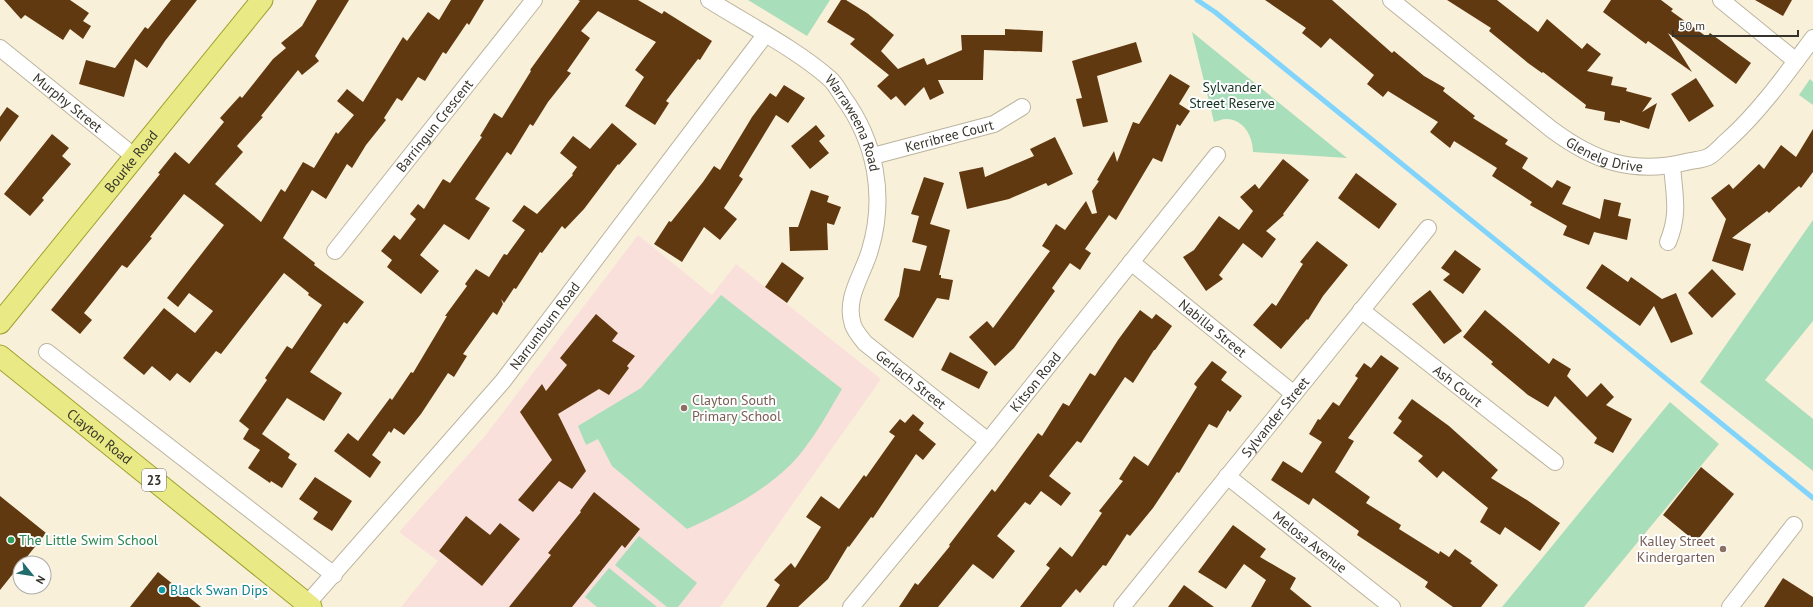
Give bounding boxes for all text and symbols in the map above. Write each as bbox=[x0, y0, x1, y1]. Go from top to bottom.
scale bar bbox=[1673, 12, 1798, 38]
text: 50 m bbox=[1679, 18, 1705, 33]
street label: Murphy Street bbox=[29, 69, 106, 136]
street label: Warraweena Road bbox=[821, 70, 884, 173]
street label: Barringun Crescent bbox=[392, 75, 477, 176]
park label: Sylvander Street Reserve bbox=[1189, 78, 1275, 112]
street label: Kerribree Court bbox=[903, 115, 996, 156]
street label: Bourke Road bbox=[100, 127, 162, 196]
street label: Glenelg Drive bbox=[1563, 133, 1644, 176]
street label: Narrumburn Road bbox=[506, 278, 584, 374]
street label: Nabilla Street bbox=[1175, 295, 1250, 361]
street label: Gerlach Street bbox=[872, 346, 950, 413]
street label: Kitson Road bbox=[1006, 348, 1065, 415]
street label: Ash Court bbox=[1429, 361, 1486, 411]
street label: Sylvander Street bbox=[1237, 373, 1313, 461]
place label: Clayton South Primary School bbox=[692, 391, 781, 425]
marker: Clayton South Primary School bbox=[679, 403, 689, 413]
street label: Clayton Road bbox=[63, 405, 136, 468]
road number: 23 bbox=[142, 469, 166, 491]
street label: Melosa Avenue bbox=[1269, 507, 1351, 577]
place label: The Little Swim School bbox=[19, 531, 158, 549]
place label: Kalley Street Kindergarten bbox=[1637, 532, 1715, 566]
marker: The Little Swim School bbox=[6, 535, 16, 545]
marker: Kalley Street Kindergarten bbox=[1718, 544, 1728, 554]
north arrow bbox=[12, 555, 52, 595]
text: N bbox=[33, 573, 49, 587]
place label: Black Swan Dips bbox=[170, 581, 268, 599]
marker: Black Swan Dips bbox=[157, 585, 167, 595]

